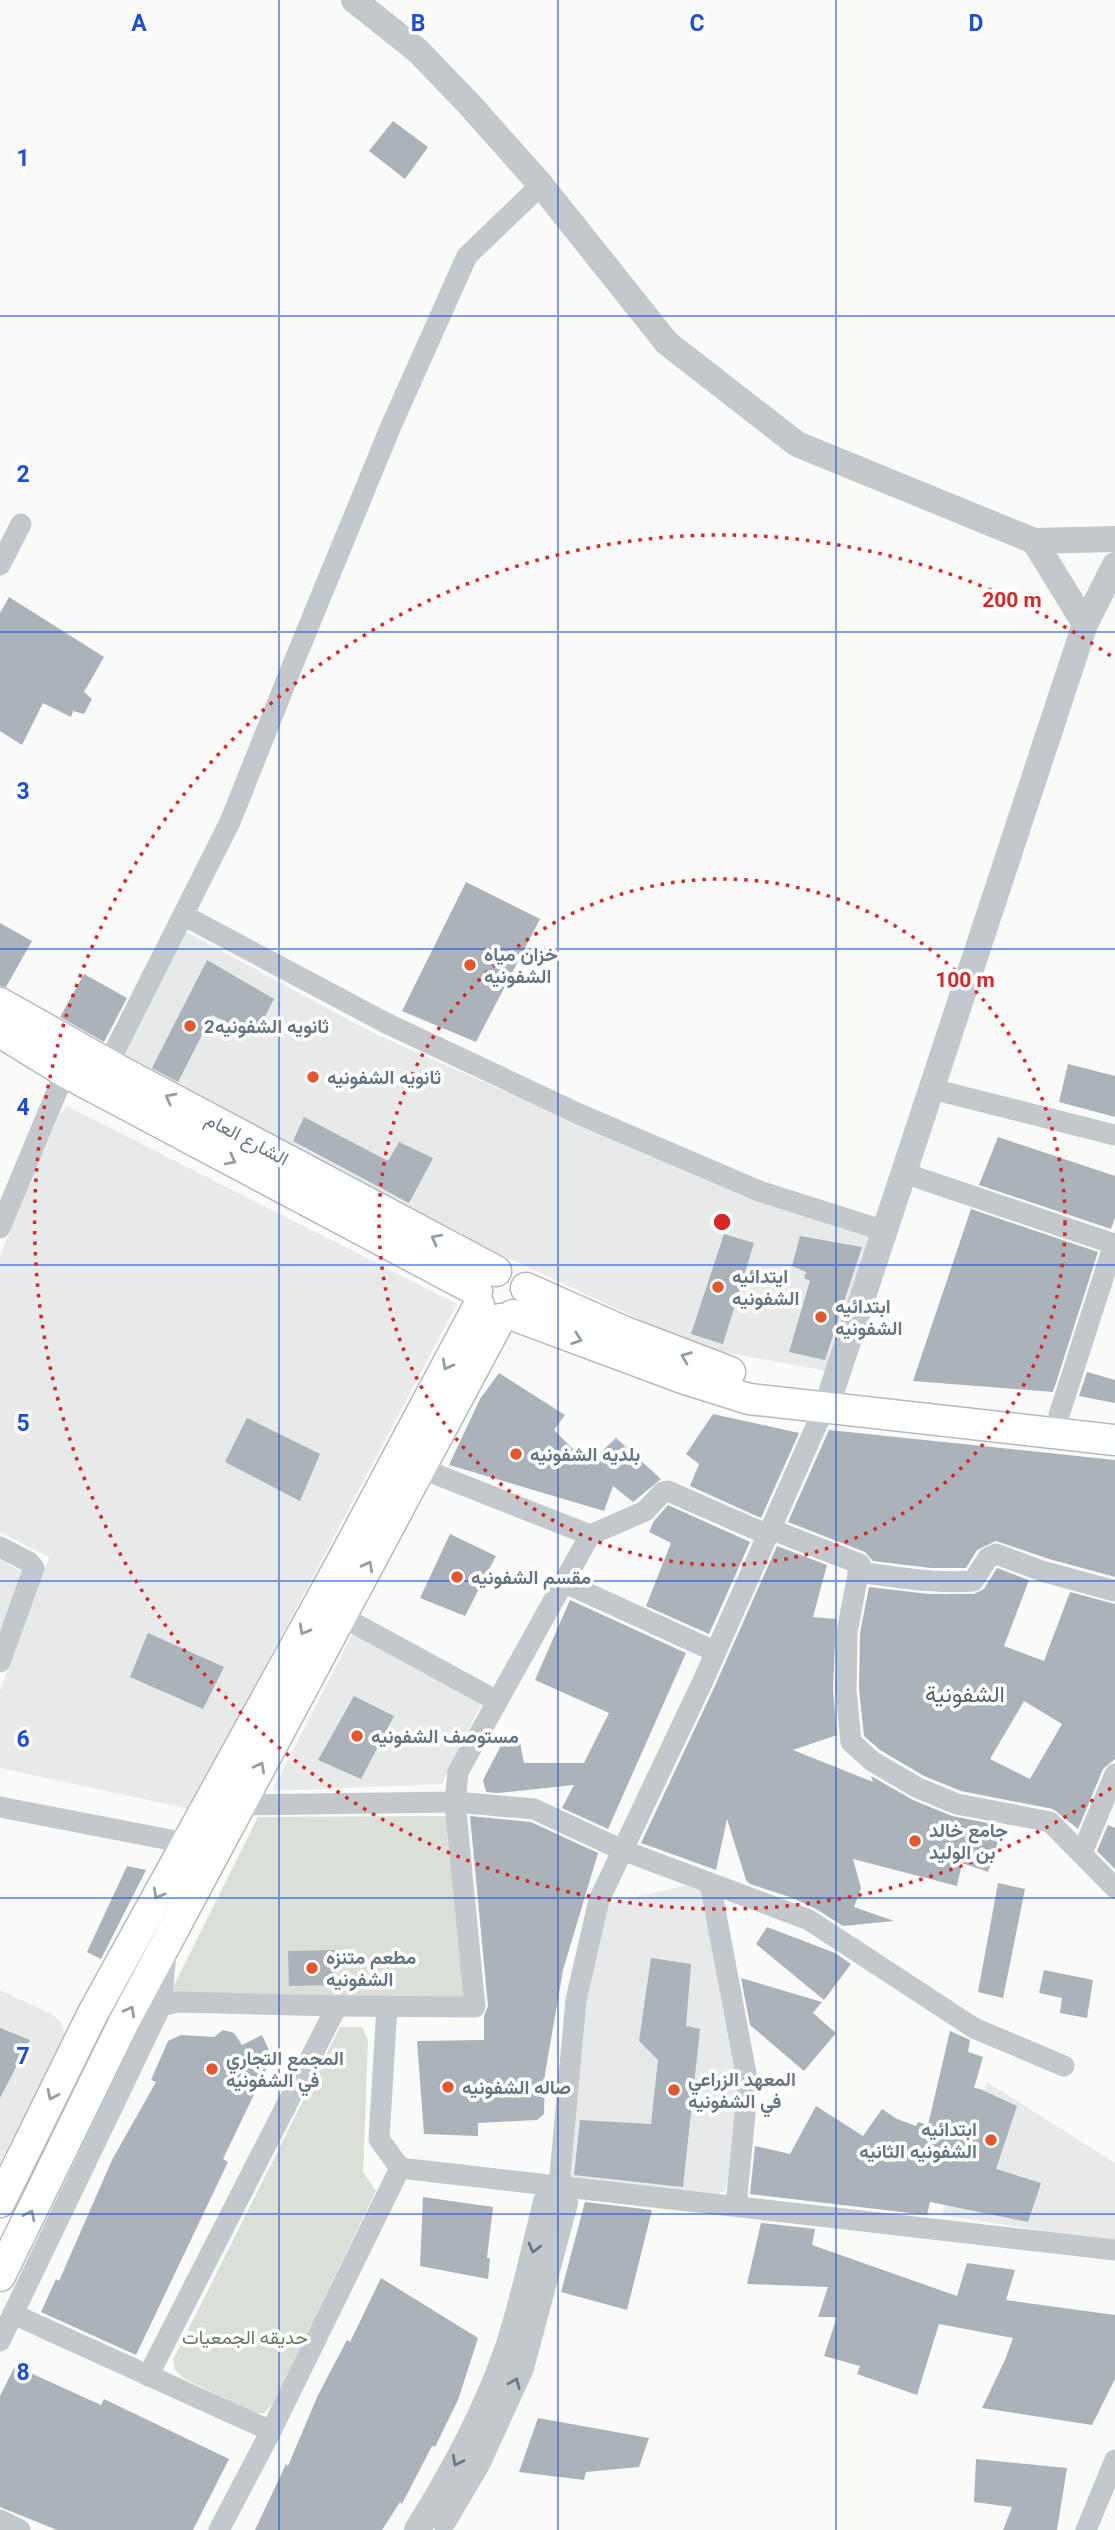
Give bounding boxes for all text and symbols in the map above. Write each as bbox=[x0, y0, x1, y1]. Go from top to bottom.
text: A bbox=[131, 10, 147, 37]
text: B bbox=[411, 10, 425, 37]
text: C bbox=[689, 10, 705, 37]
text: D bbox=[969, 10, 983, 37]
text: 1 bbox=[16, 145, 30, 172]
text: 2 bbox=[16, 461, 30, 488]
text: 200 m bbox=[982, 588, 1042, 612]
text: 3 bbox=[16, 778, 30, 805]
place label: خزان مياه الشفونيه bbox=[484, 943, 558, 989]
marker: خزان مياه الشفونيه bbox=[462, 957, 478, 973]
text: 100 m bbox=[935, 968, 995, 992]
place label: ثانويه الشفونيه2 bbox=[204, 1015, 329, 1039]
marker: ثانويه الشفونيه2 bbox=[182, 1018, 198, 1034]
place label: ثانويه الشفونيه bbox=[327, 1066, 441, 1090]
marker: ثانويه الشفونيه bbox=[305, 1069, 321, 1085]
one-way arrow bbox=[165, 1092, 177, 1106]
text: 4 bbox=[16, 1094, 30, 1121]
street label: الشارع العام bbox=[201, 1108, 293, 1171]
one-way arrow bbox=[224, 1152, 236, 1166]
centre of rings bbox=[710, 1210, 734, 1234]
one-way arrow bbox=[431, 1233, 443, 1247]
place label: ايتدائيه الشفونيه bbox=[732, 1265, 799, 1311]
marker: ايتدائيه الشفونيه bbox=[710, 1279, 726, 1295]
place label: ابتدائيه الشفونيه bbox=[835, 1295, 902, 1341]
marker: ابتدائيه الشفونيه bbox=[813, 1309, 829, 1325]
one-way arrow bbox=[571, 1331, 583, 1345]
one-way arrow bbox=[680, 1351, 692, 1365]
one-way arrow bbox=[442, 1358, 455, 1371]
text: 5 bbox=[16, 1410, 30, 1437]
place label: بلديه الشفونيه bbox=[530, 1443, 640, 1467]
marker: بلديه الشفونيه bbox=[508, 1446, 524, 1462]
one-way arrow bbox=[360, 1561, 373, 1573]
place label: مقسم الشفونيه bbox=[471, 1566, 591, 1590]
marker: مقسم الشفونيه bbox=[449, 1569, 465, 1585]
one-way arrow bbox=[299, 1623, 312, 1635]
district label: الشفونية bbox=[925, 1681, 1005, 1709]
place label: مستوصف الشفونيه bbox=[371, 1725, 519, 1749]
text: 6 bbox=[16, 1726, 30, 1753]
marker: مستوصف الشفونيه bbox=[349, 1728, 365, 1744]
one-way arrow bbox=[252, 1761, 266, 1774]
place label: جامع خالد بن الوليد bbox=[929, 1819, 1008, 1865]
marker: جامع خالد بن الوليد bbox=[907, 1833, 923, 1849]
one-way arrow bbox=[153, 1886, 167, 1899]
place label: مطعم متنزه الشفونيه bbox=[326, 1946, 416, 1992]
marker: مطعم متنزه الشفونيه bbox=[304, 1960, 320, 1976]
one-way arrow bbox=[122, 2005, 135, 2018]
text: 7 bbox=[16, 2043, 30, 2070]
place label: المجمع التجاري في الشفونيه bbox=[226, 2047, 344, 2097]
marker: المجمع التجاري في الشفونيه bbox=[204, 2061, 220, 2077]
place label: المعهد الزراعي في الشفونيه bbox=[688, 2068, 796, 2118]
place label: صاله الشفونيه bbox=[462, 2076, 571, 2100]
marker: صاله الشفونيه bbox=[440, 2079, 456, 2095]
marker: المعهد الزراعي في الشفونيه bbox=[666, 2082, 682, 2098]
one-way arrow bbox=[47, 2088, 61, 2100]
place label: ابتدائيه الشفونيه الثانيه bbox=[859, 2118, 977, 2164]
marker: ابتدائيه الشفونيه الثانيه bbox=[983, 2132, 999, 2148]
one-way arrow bbox=[22, 2210, 36, 2222]
one-way arrow bbox=[528, 2242, 542, 2254]
park label: حديقه الجمعيات bbox=[182, 2326, 308, 2349]
text: 8 bbox=[16, 2359, 30, 2386]
one-way arrow bbox=[506, 2378, 520, 2390]
one-way arrow bbox=[452, 2454, 465, 2466]

